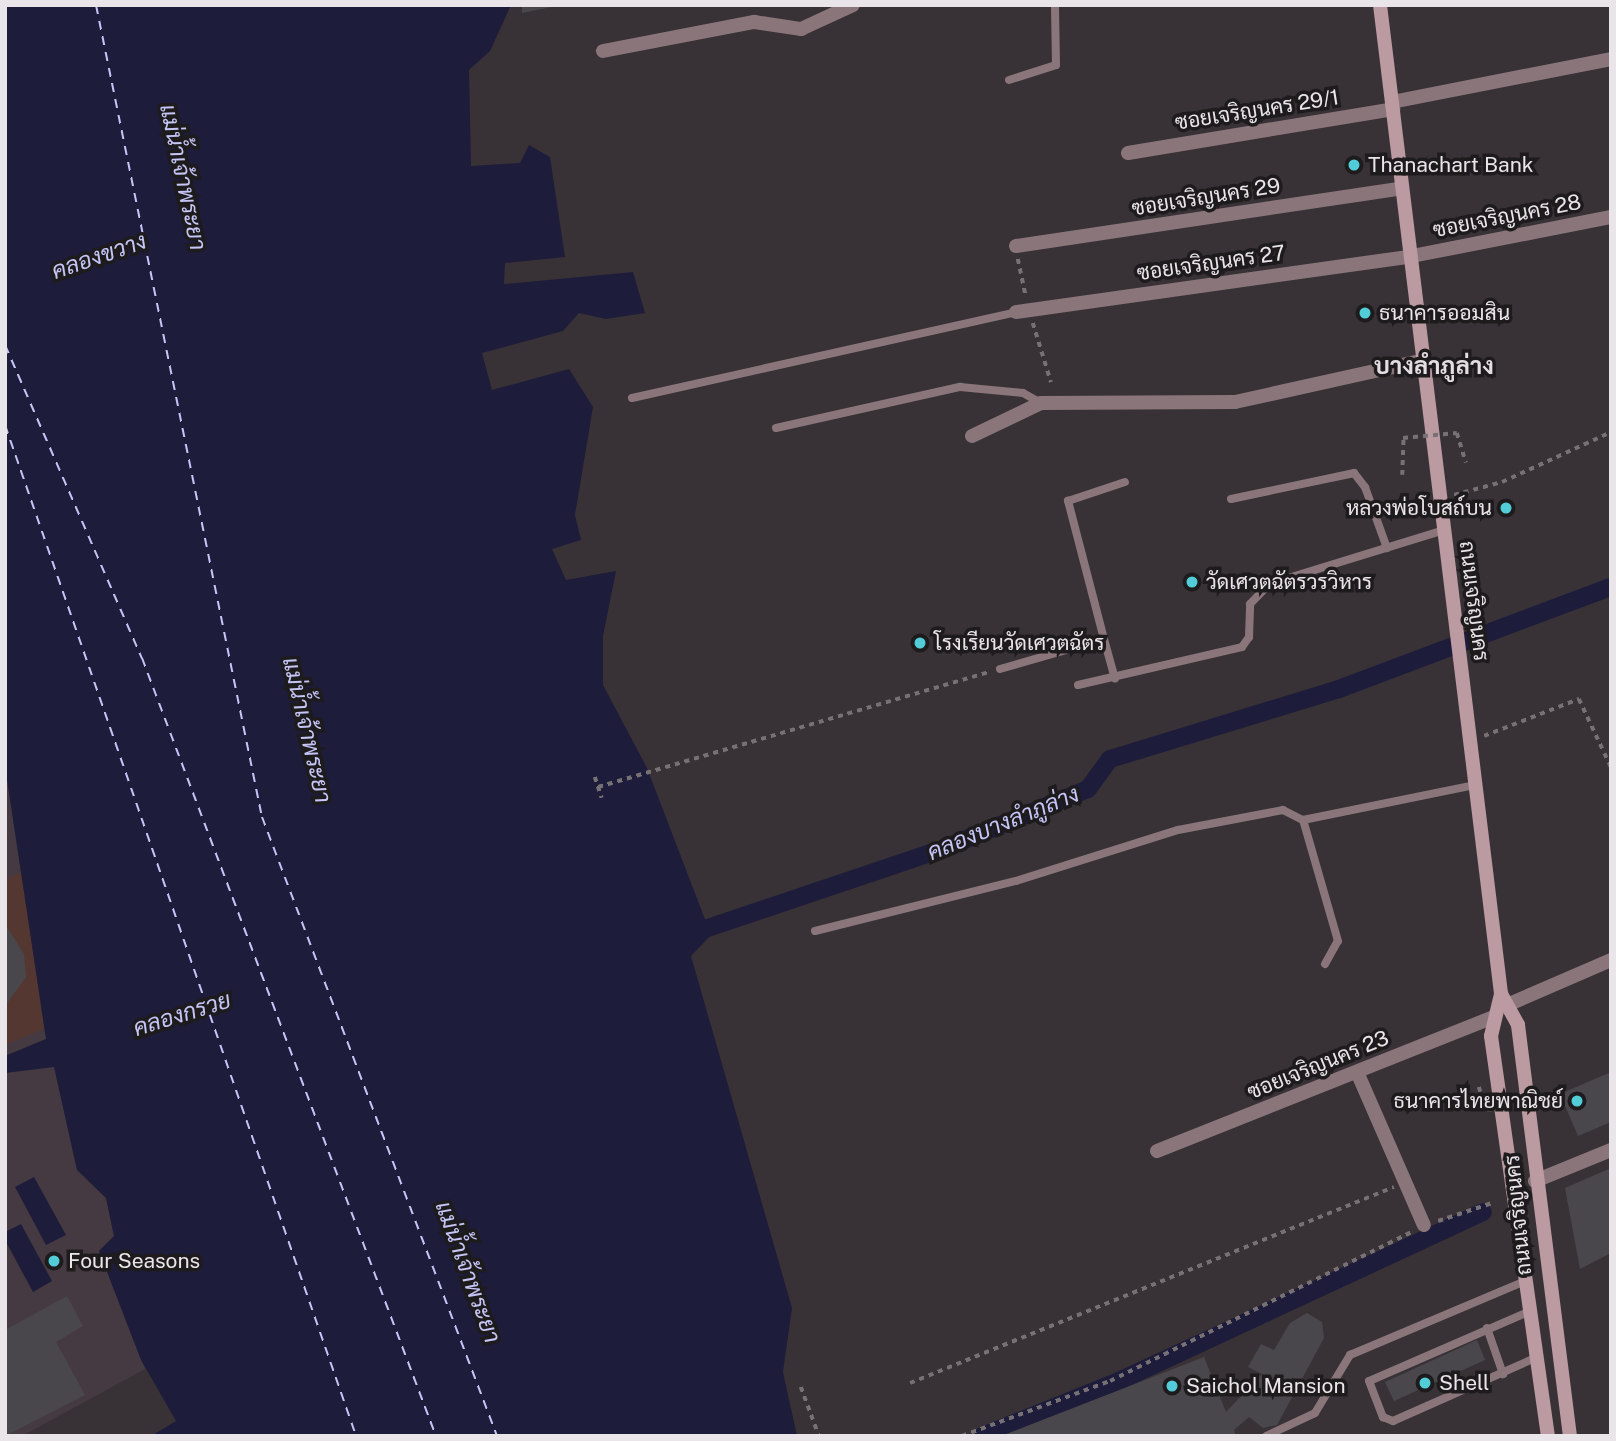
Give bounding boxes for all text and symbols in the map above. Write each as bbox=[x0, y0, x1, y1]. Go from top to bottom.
street label: ซอยเจริญนคร 29/1 bbox=[1173, 85, 1341, 135]
water label: แม่น้ำเจ้าพระยา bbox=[154, 101, 212, 253]
place label: Thanachart Bank bbox=[1368, 152, 1534, 178]
marker: Thanachart Bank bbox=[1346, 157, 1362, 173]
street label: ซอยเจริญนคร 29 bbox=[1130, 173, 1282, 221]
street label: ซอยเจริญนคร 28 bbox=[1431, 189, 1583, 243]
water label: คลองขวาง bbox=[48, 227, 150, 285]
street label: ซอยเจริญนคร 27 bbox=[1135, 240, 1287, 286]
place label: ธนาคารออมสิน bbox=[1379, 300, 1510, 326]
marker: ธนาคารออมสิน bbox=[1357, 305, 1373, 321]
district label: บางลำภูล่าง bbox=[1374, 352, 1494, 380]
place label: หลวงพ่อโบสถ์บน bbox=[1346, 495, 1492, 521]
marker: หลวงพ่อโบสถ์บน bbox=[1498, 500, 1514, 516]
street label: ถนนเจริญนคร bbox=[1454, 539, 1494, 663]
place label: วัดเศวตฉัตรวรวิหาร bbox=[1206, 569, 1372, 595]
marker: วัดเศวตฉัตรวรวิหาร bbox=[1184, 574, 1200, 590]
place label: โรงเรียนวัดเศวตฉัตร bbox=[934, 630, 1104, 656]
marker: โรงเรียนวัดเศวตฉัตร bbox=[912, 635, 928, 651]
water label: แม่น้ำเจ้าพระยา bbox=[277, 654, 337, 806]
water label: คลองบางลำภูล่าง bbox=[923, 780, 1083, 866]
water label: คลองกรวย bbox=[130, 986, 234, 1042]
street label: ซอยเจริญนคร 23 bbox=[1244, 1025, 1392, 1105]
place label: ธนาคารไทยพาณิชย์ bbox=[1394, 1088, 1563, 1114]
marker: ธนาคารไทยพาณิชย์ bbox=[1569, 1093, 1585, 1109]
street label: ถนนเจริญนคร bbox=[1499, 1154, 1537, 1276]
water label: แม่น้ำเจ้าพระยา bbox=[430, 1197, 506, 1347]
place label: Four Seasons bbox=[68, 1248, 200, 1274]
marker: Four Seasons bbox=[46, 1253, 62, 1269]
place label: Shell bbox=[1439, 1370, 1489, 1396]
place label: Saichol Mansion bbox=[1186, 1373, 1345, 1399]
marker: Shell bbox=[1417, 1375, 1433, 1391]
marker: Saichol Mansion bbox=[1164, 1378, 1180, 1394]

